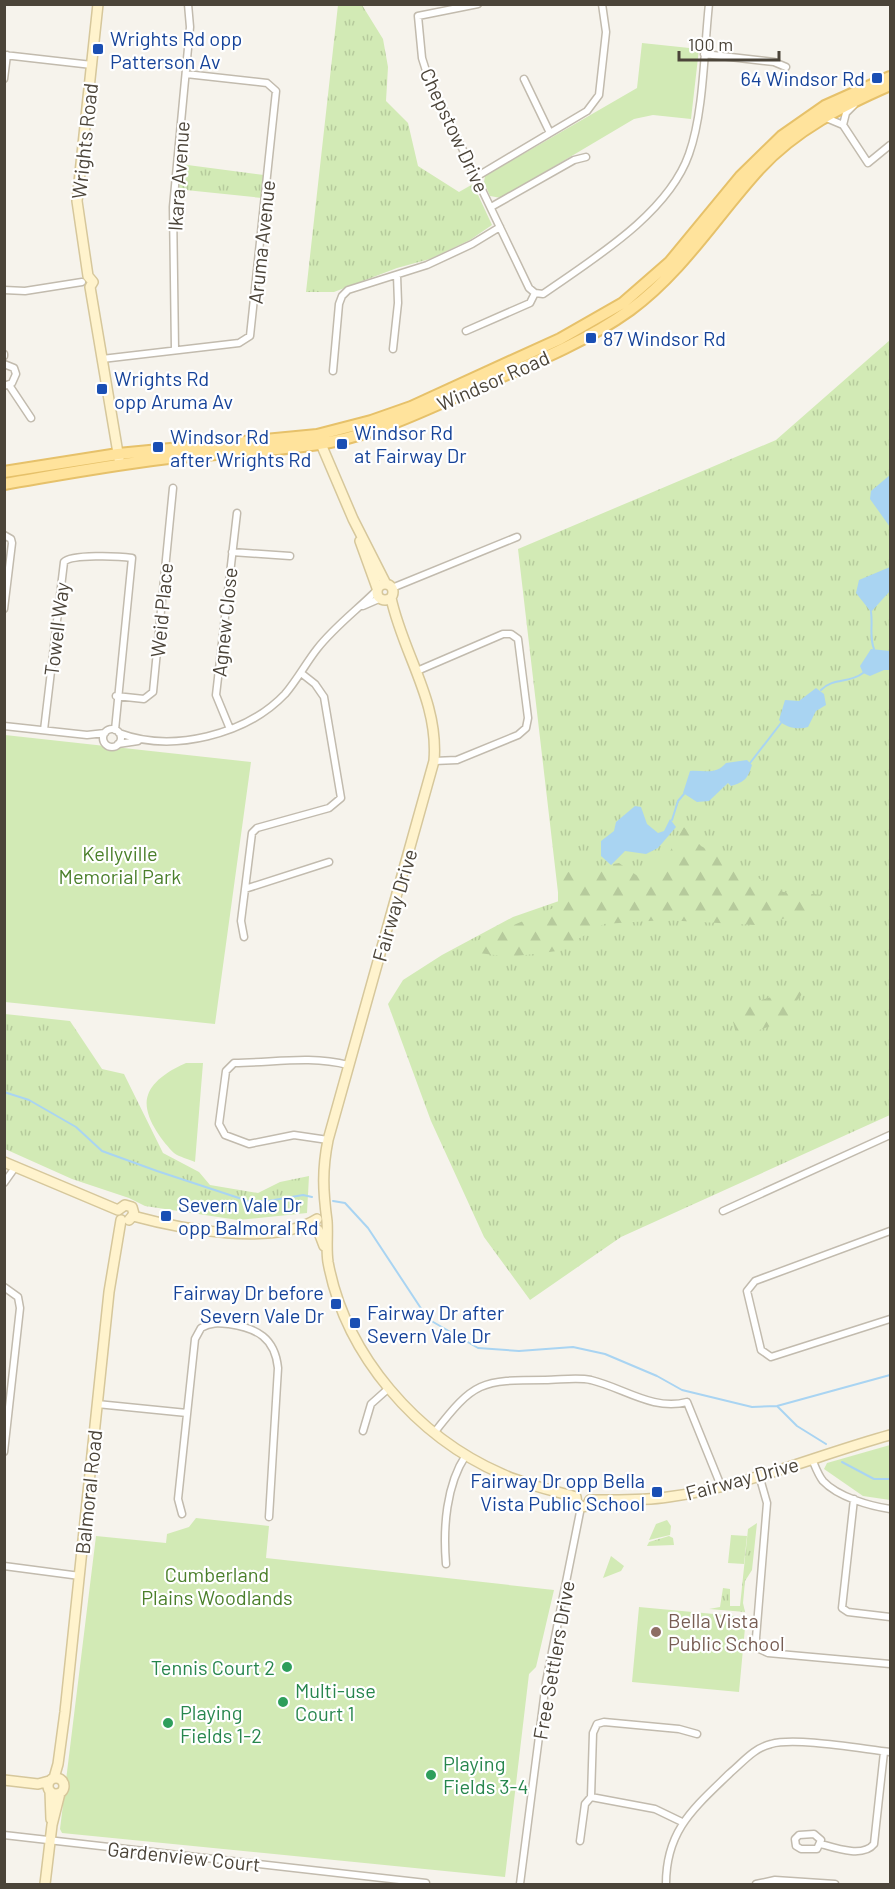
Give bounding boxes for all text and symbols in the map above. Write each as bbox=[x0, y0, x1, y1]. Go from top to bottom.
scale bar bbox=[679, 24, 780, 62]
place label: Wrights Rd opp Patterson Av bbox=[110, 26, 242, 73]
text: 100 m bbox=[688, 33, 733, 55]
marker: Wrights Rd opp Patterson Av bbox=[91, 42, 105, 56]
street label: Chepstow Drive bbox=[416, 64, 494, 196]
place label: 64 Windsor Rd bbox=[741, 66, 865, 90]
marker: 64 Windsor Rd bbox=[870, 71, 884, 85]
street label: Wrights Road bbox=[66, 82, 102, 200]
street label: Ikara Avenue bbox=[162, 120, 194, 232]
street label: Aruma Avenue bbox=[243, 179, 279, 305]
place label: 87 Windsor Rd bbox=[603, 326, 726, 350]
marker: 87 Windsor Rd bbox=[584, 331, 598, 345]
street label: Windsor Road bbox=[433, 345, 553, 415]
place label: Wrights Rd opp Aruma Av bbox=[114, 366, 233, 413]
marker: Wrights Rd opp Aruma Av bbox=[95, 382, 109, 396]
place label: Windsor Rd at Fairway Dr bbox=[354, 420, 466, 467]
place label: Windsor Rd after Wrights Rd bbox=[170, 424, 311, 471]
marker: Windsor Rd at Fairway Dr bbox=[335, 437, 349, 451]
marker: Windsor Rd after Wrights Rd bbox=[151, 440, 165, 454]
street label: Weid Place bbox=[145, 562, 177, 658]
street label: Agnew Close bbox=[206, 566, 242, 678]
street label: Towell Way bbox=[38, 581, 74, 677]
park label: Kellyville Memorial Park bbox=[59, 841, 181, 888]
street label: Fairway Drive bbox=[366, 846, 422, 964]
place label: Severn Vale Dr opp Balmoral Rd bbox=[178, 1192, 319, 1239]
marker: Severn Vale Dr opp Balmoral Rd bbox=[159, 1209, 173, 1223]
place label: Fairway Dr before Severn Vale Dr bbox=[173, 1280, 324, 1327]
marker: Fairway Dr before Severn Vale Dr bbox=[329, 1297, 343, 1311]
place label: Fairway Dr after Severn Vale Dr bbox=[367, 1300, 504, 1347]
marker: Fairway Dr after Severn Vale Dr bbox=[348, 1316, 362, 1330]
street label: Balmoral Road bbox=[70, 1429, 106, 1555]
street label: Fairway Drive bbox=[683, 1451, 801, 1505]
place label: Fairway Dr opp Bella Vista Public School bbox=[470, 1468, 645, 1515]
marker: Fairway Dr opp Bella Vista Public School bbox=[650, 1485, 664, 1499]
park label: Cumberland Plains Woodlands bbox=[141, 1562, 293, 1609]
street label: Free Settlers Drive bbox=[527, 1579, 579, 1741]
place label: Bella Vista Public School bbox=[668, 1608, 785, 1655]
marker: Bella Vista Public School bbox=[649, 1625, 663, 1639]
place label: Tennis Court 2 bbox=[151, 1655, 275, 1679]
marker: Tennis Court 2 bbox=[280, 1660, 294, 1674]
place label: Multi-use Court 1 bbox=[295, 1678, 376, 1725]
marker: Multi-use Court 1 bbox=[276, 1695, 290, 1709]
place label: Playing Fields 1-2 bbox=[180, 1700, 262, 1747]
marker: Playing Fields 1-2 bbox=[161, 1716, 175, 1730]
place label: Playing Fields 3-4 bbox=[443, 1751, 528, 1798]
marker: Playing Fields 3-4 bbox=[424, 1768, 438, 1782]
street label: Gardenview Court bbox=[106, 1836, 262, 1876]

